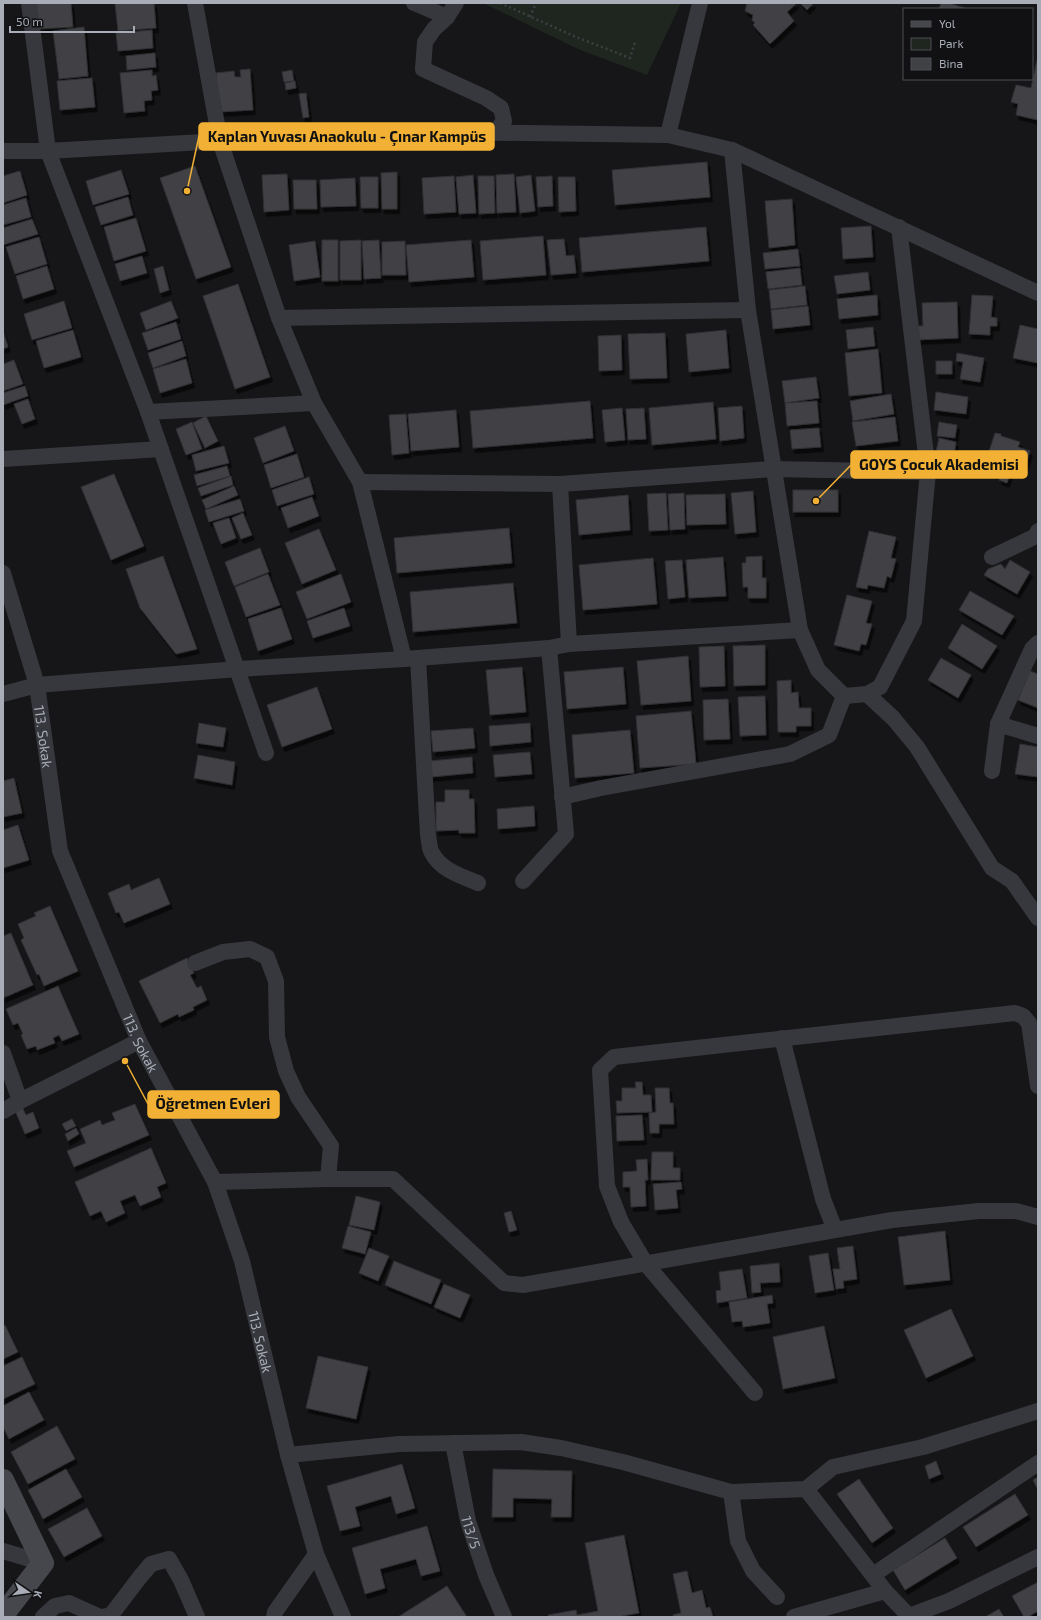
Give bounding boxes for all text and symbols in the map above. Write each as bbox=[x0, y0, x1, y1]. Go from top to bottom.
scale bar bbox=[10, 8, 134, 34]
legend bbox=[903, 8, 1033, 80]
text: 50 m bbox=[16, 14, 43, 28]
text: Yol bbox=[939, 16, 956, 30]
text: Park bbox=[939, 36, 964, 50]
text: Bina bbox=[939, 56, 963, 70]
callout: Kaplan Yuvası Anaokulu - Çınar Kampüs bbox=[199, 123, 494, 150]
text: Kaplan Yuvası Anaokulu - Çınar Kampüs bbox=[208, 127, 486, 147]
callout: GOYS Çocuk Akademisi bbox=[851, 451, 1027, 478]
text: GOYS Çocuk Akademisi bbox=[859, 455, 1019, 475]
street label: 113. Sokak bbox=[31, 704, 57, 769]
street label: 113. Sokak bbox=[120, 1011, 163, 1075]
callout: Öğretmen Evleri bbox=[148, 1091, 279, 1118]
text: Öğretmen Evleri bbox=[156, 1094, 270, 1112]
street label: 113. Sokak bbox=[246, 1309, 277, 1374]
street label: 113/5 bbox=[459, 1514, 485, 1551]
north arrow bbox=[8, 1572, 48, 1612]
text: K bbox=[31, 1589, 45, 1599]

